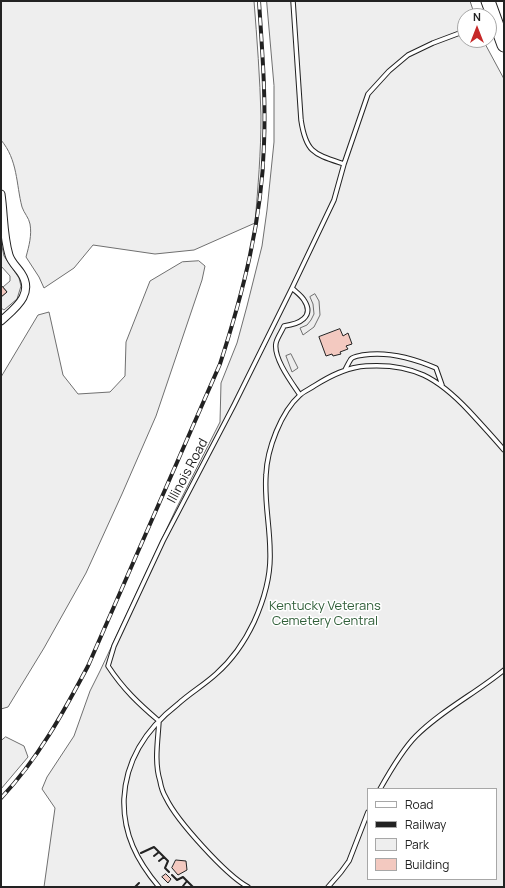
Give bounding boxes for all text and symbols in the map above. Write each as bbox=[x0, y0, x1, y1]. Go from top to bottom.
north arrow bbox=[457, 8, 497, 48]
text: N bbox=[473, 9, 481, 24]
street label: Illinois Road bbox=[164, 436, 212, 506]
park label: Kentucky Veterans Cemetery Central bbox=[269, 598, 381, 629]
legend bbox=[367, 788, 497, 880]
text: Road bbox=[405, 796, 433, 813]
text: Railway bbox=[405, 816, 446, 833]
text: Park bbox=[405, 836, 429, 853]
text: Building bbox=[405, 856, 449, 873]

